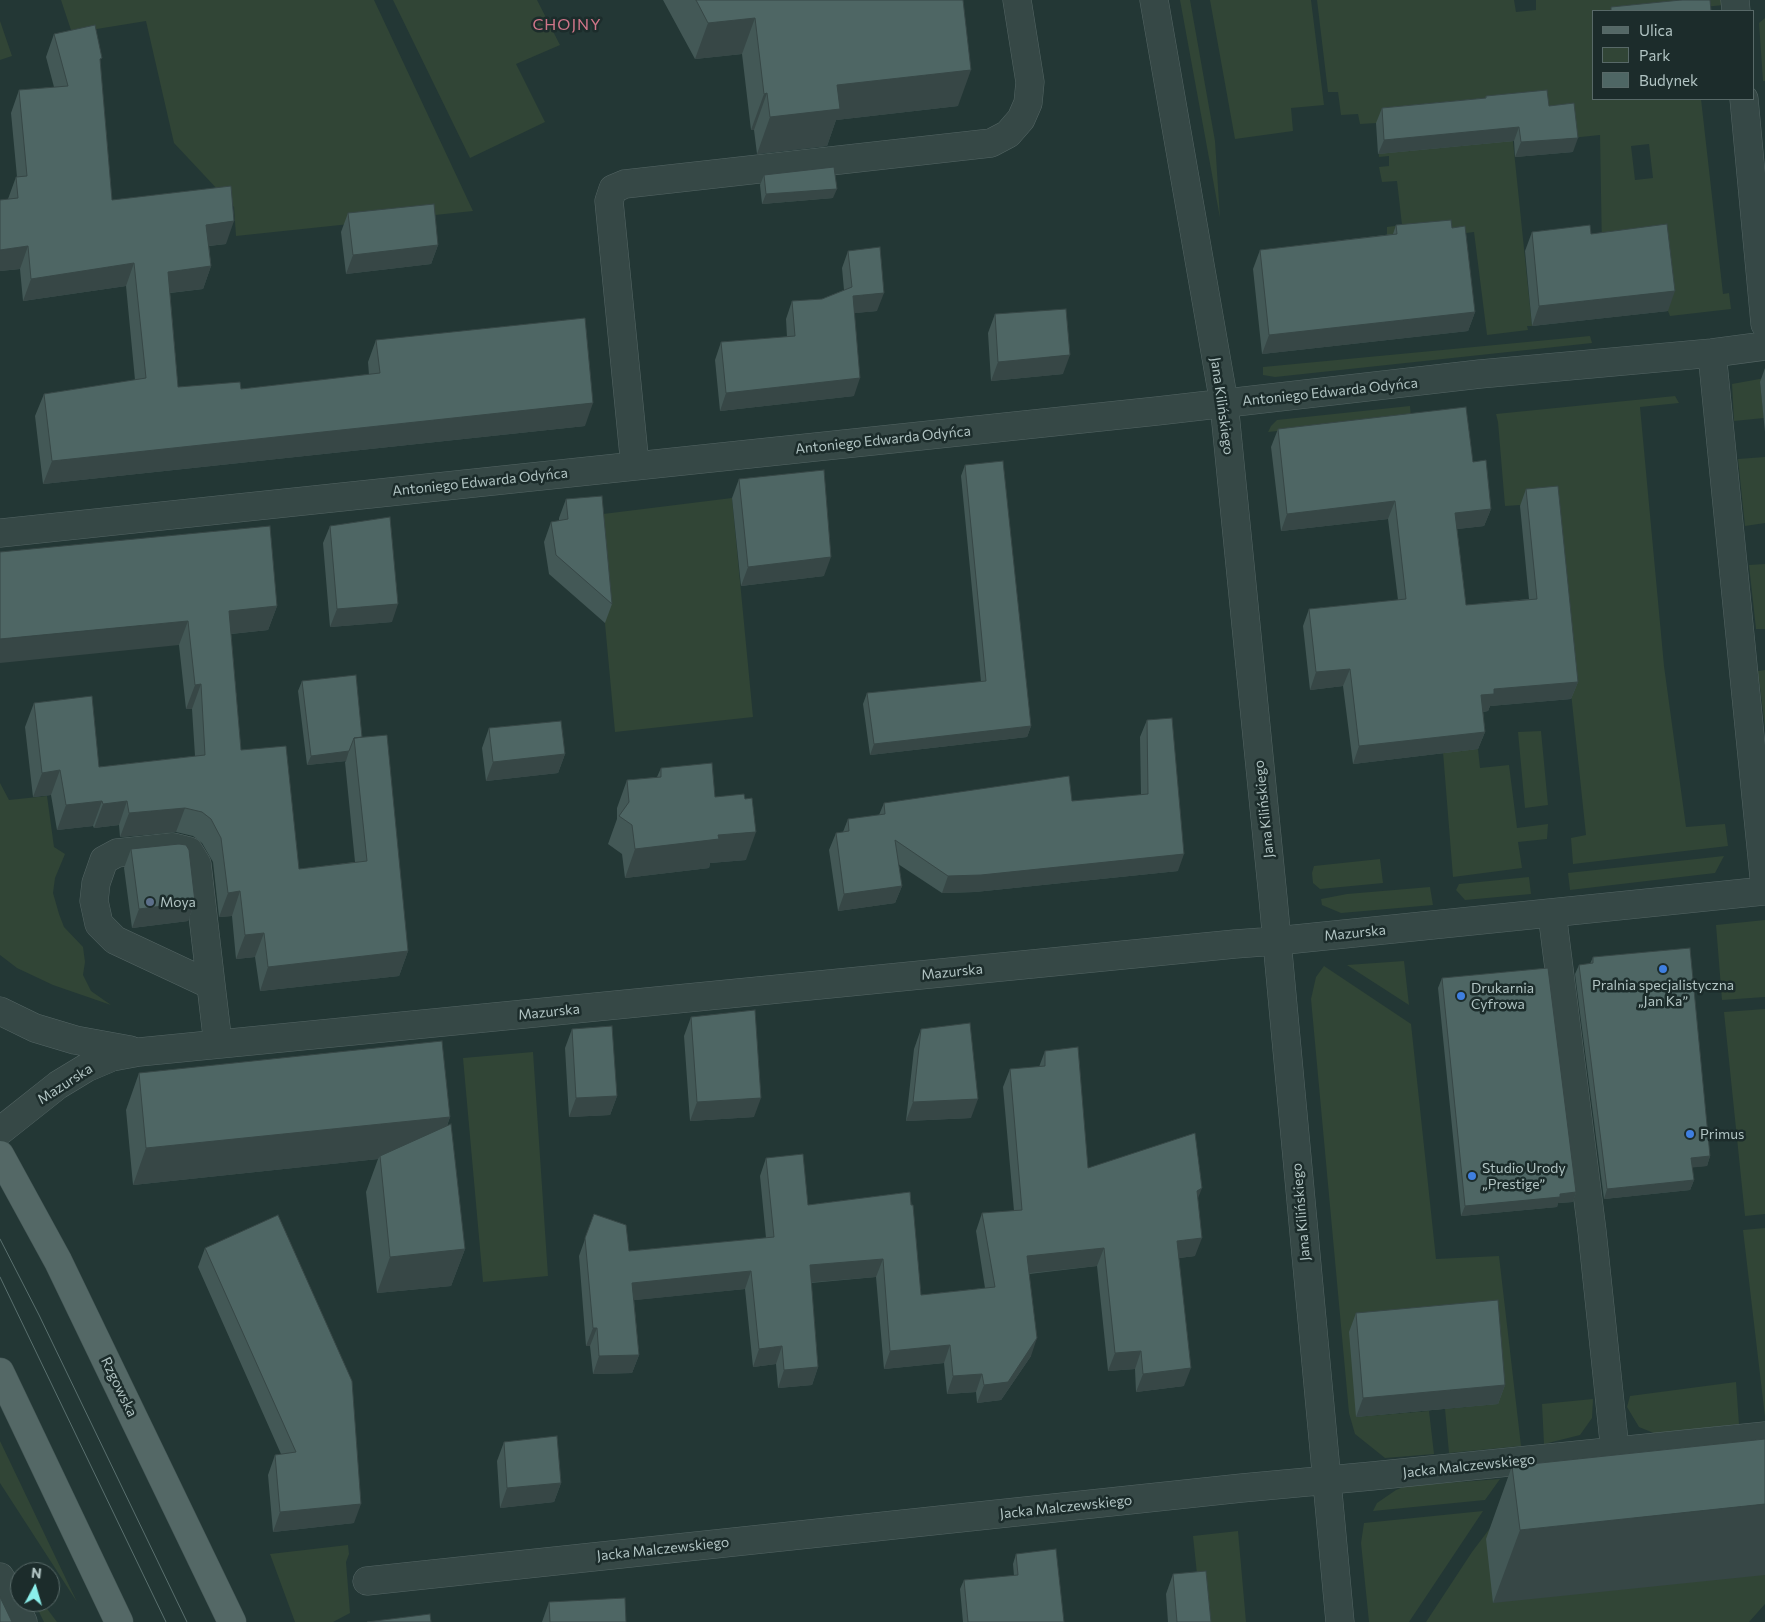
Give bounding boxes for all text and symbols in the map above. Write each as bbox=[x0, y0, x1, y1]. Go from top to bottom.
legend bbox=[1592, 10, 1755, 100]
district label: CHOJNY bbox=[532, 15, 602, 35]
text: Ulica bbox=[1639, 21, 1673, 39]
text: Park bbox=[1639, 46, 1670, 64]
text: Budynek bbox=[1639, 71, 1698, 89]
street label: Jana Kilińskiego bbox=[1207, 356, 1237, 456]
street label: Antoniego Edwarda Odyńca bbox=[1241, 374, 1419, 410]
street label: Antoniego Edwarda Odyńca bbox=[794, 422, 972, 458]
street label: Antoniego Edwarda Odyńca bbox=[391, 464, 569, 500]
street label: Jana Kilińskiego bbox=[1251, 759, 1277, 859]
place label: Moya bbox=[160, 894, 196, 910]
marker: Moya bbox=[144, 896, 156, 908]
street label: Mazurska bbox=[1323, 921, 1387, 945]
street label: Mazurska bbox=[920, 960, 984, 984]
marker: Pralnia specjalistyczna „Jan Ka” bbox=[1657, 963, 1669, 975]
place label: Pralnia specjalistyczna „Jan Ka” bbox=[1592, 977, 1734, 1010]
place label: Drukarnia Cyfrowa bbox=[1471, 980, 1534, 1012]
marker: Drukarnia Cyfrowa bbox=[1455, 990, 1467, 1002]
street label: Mazurska bbox=[517, 1000, 581, 1024]
street label: Mazurska bbox=[34, 1060, 96, 1108]
place label: Primus bbox=[1700, 1126, 1744, 1142]
marker: Primus bbox=[1684, 1128, 1696, 1140]
place label: Studio Urody „Prestige” bbox=[1482, 1160, 1566, 1192]
street label: Jana Kilińskiego bbox=[1288, 1162, 1314, 1262]
marker: Studio Urody „Prestige” bbox=[1466, 1170, 1478, 1182]
street label: Rzgowska bbox=[97, 1354, 141, 1420]
street label: Jacka Malczewskiego bbox=[1402, 1451, 1536, 1481]
street label: Jacka Malczewskiego bbox=[999, 1492, 1133, 1522]
street label: Jacka Malczewskiego bbox=[596, 1534, 730, 1564]
north arrow bbox=[10, 1562, 60, 1612]
text: N bbox=[30, 1564, 43, 1582]

